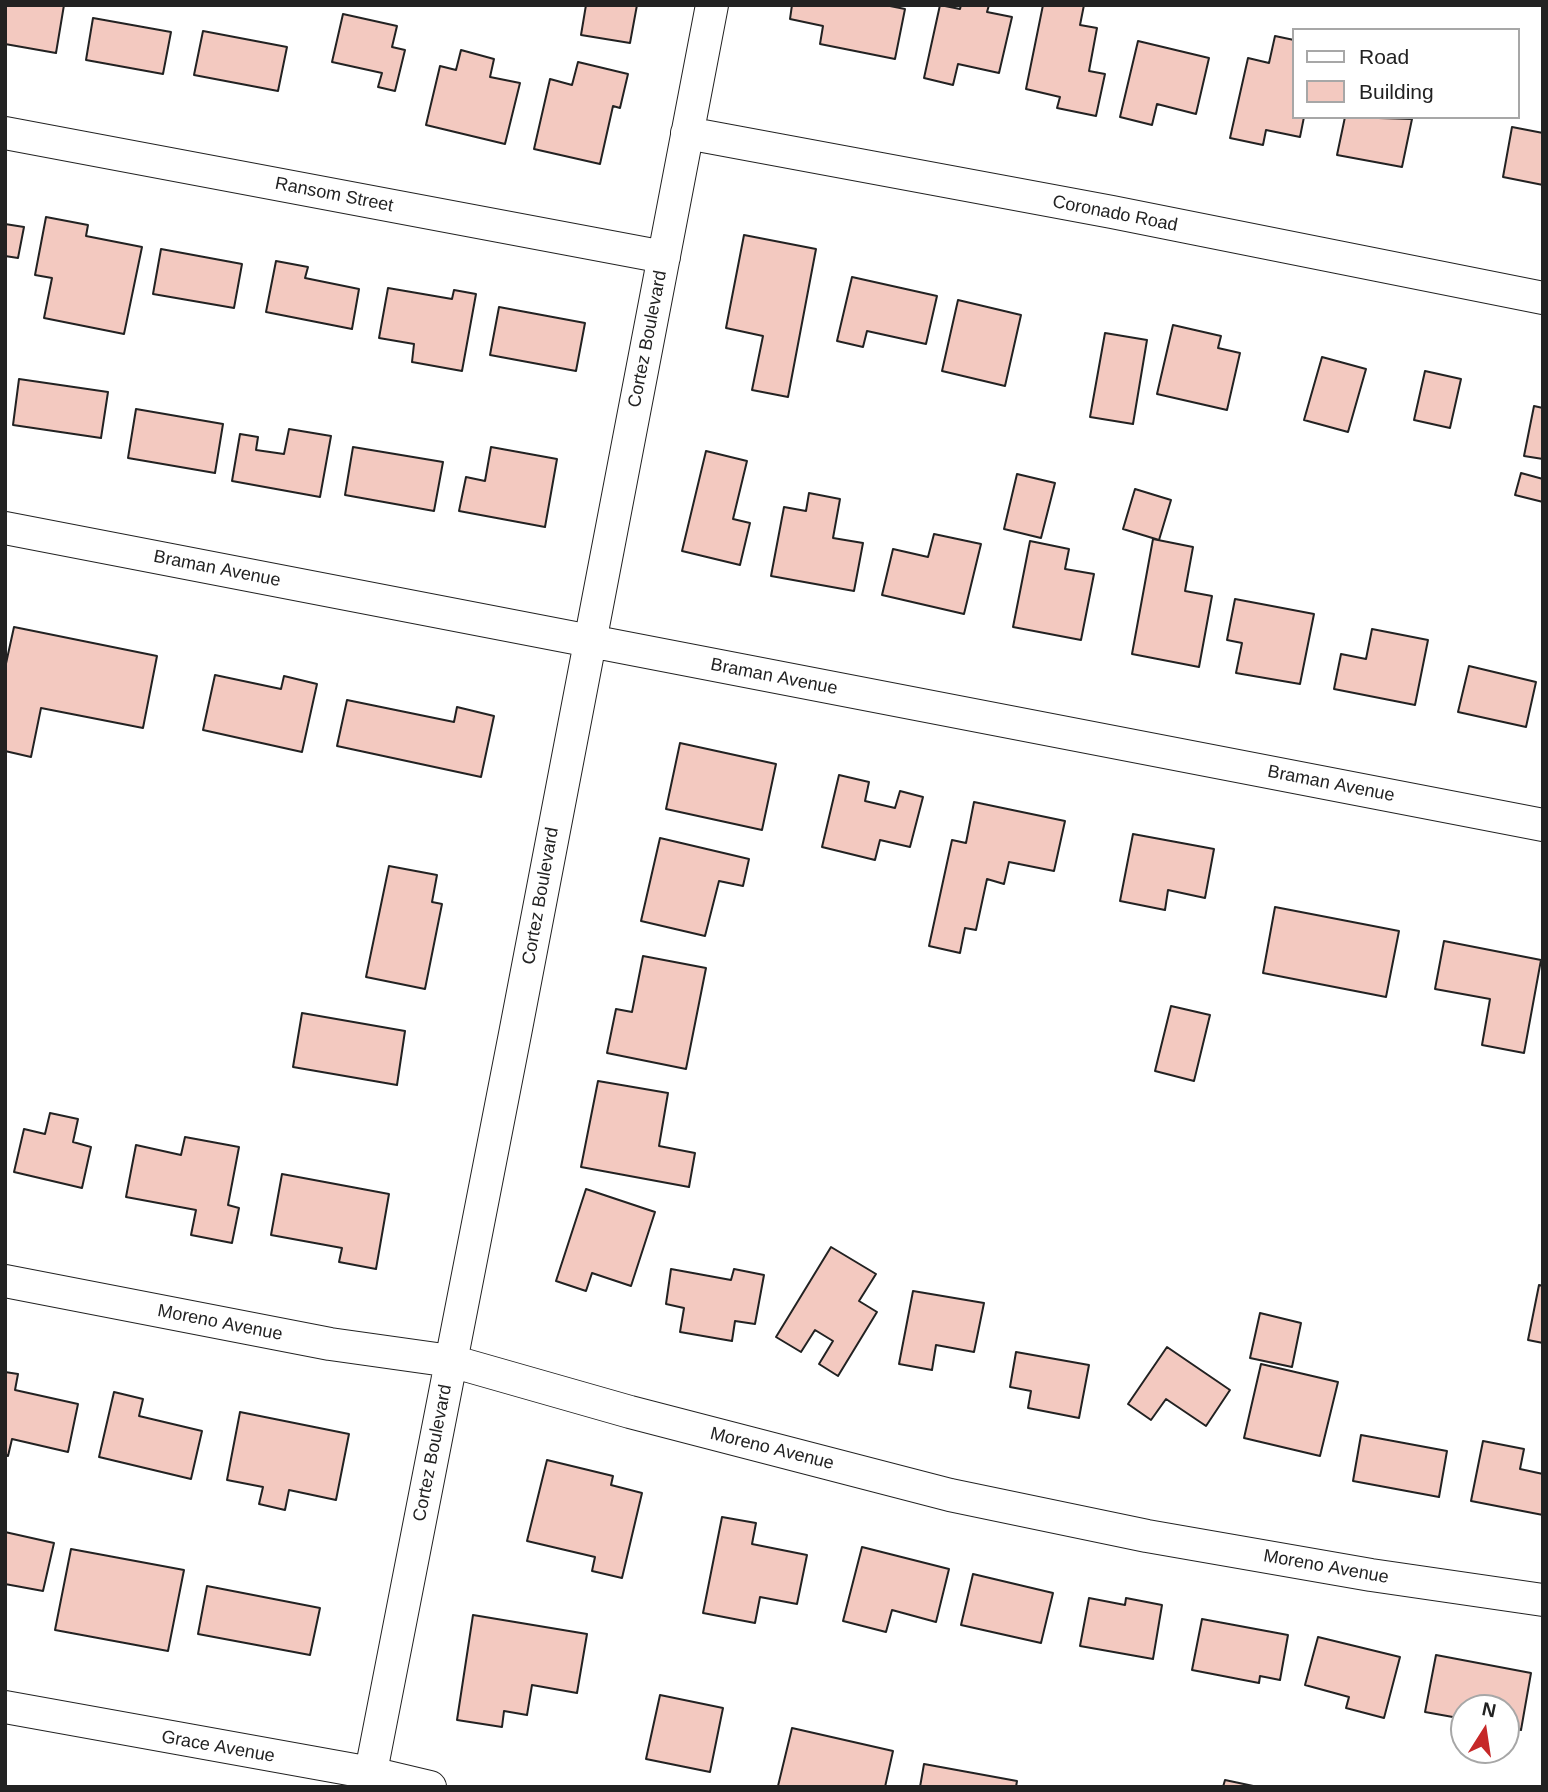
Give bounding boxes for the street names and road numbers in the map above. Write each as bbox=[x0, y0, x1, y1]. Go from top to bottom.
street label: Ransom Street bbox=[273, 173, 395, 217]
street label: Coronado Road bbox=[1051, 191, 1179, 237]
street label: Cortez Boulevard bbox=[624, 269, 672, 409]
street label: Braman Avenue bbox=[152, 546, 282, 592]
street label: Braman Avenue bbox=[709, 654, 839, 700]
street label: Braman Avenue bbox=[1266, 761, 1396, 807]
street label: Cortez Boulevard bbox=[518, 826, 564, 966]
street label: Moreno Avenue bbox=[156, 1300, 284, 1346]
street label: Cortez Boulevard bbox=[409, 1383, 457, 1523]
street label: Moreno Avenue bbox=[708, 1423, 836, 1475]
street label: Moreno Avenue bbox=[1262, 1545, 1390, 1589]
street label: Grace Avenue bbox=[160, 1726, 276, 1768]

